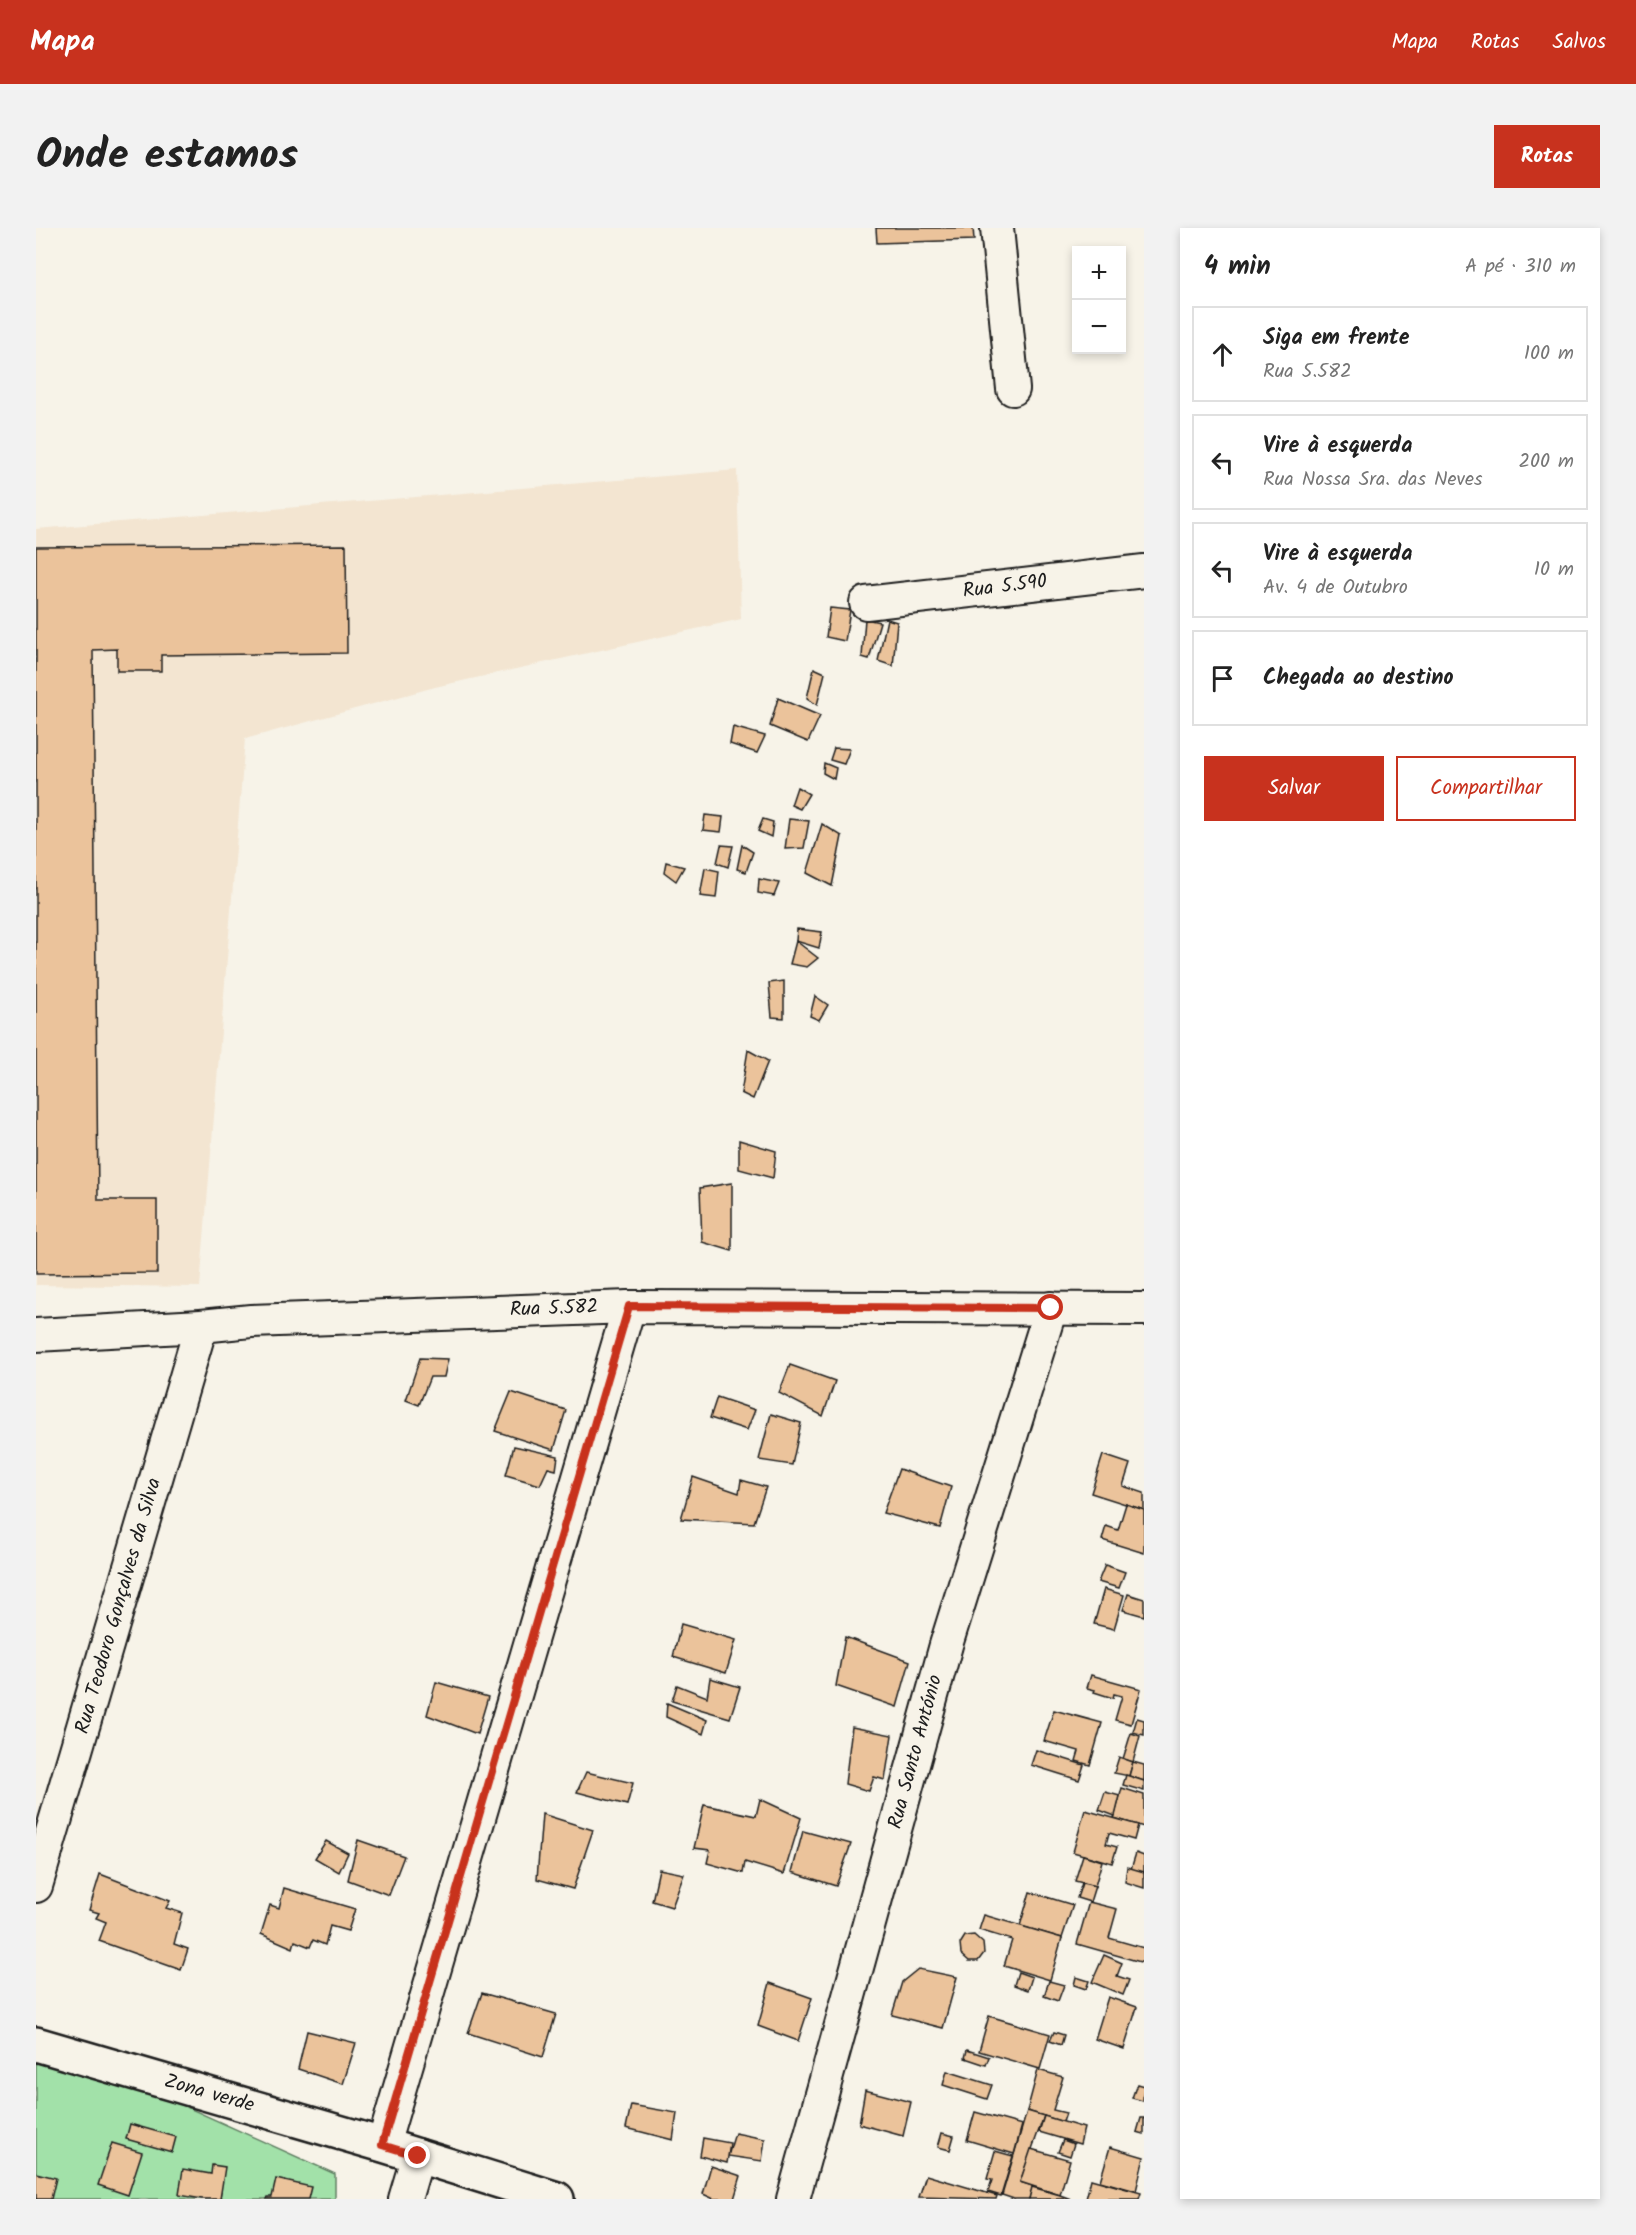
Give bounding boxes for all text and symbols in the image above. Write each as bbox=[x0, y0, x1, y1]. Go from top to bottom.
text: Mapa bbox=[30, 20, 95, 65]
text: Mapa bbox=[1392, 26, 1438, 59]
text: Rotas bbox=[1471, 26, 1520, 59]
text: Salvos bbox=[1553, 26, 1606, 59]
text: Onde estamos bbox=[36, 123, 298, 190]
button: Rotas bbox=[1494, 125, 1600, 188]
map controls bbox=[1072, 246, 1126, 354]
button: + bbox=[1072, 246, 1126, 300]
text: 4 min bbox=[1204, 246, 1271, 288]
text: A pé · 310 m bbox=[1465, 251, 1576, 283]
button: − bbox=[1072, 300, 1126, 354]
text: Siga em frente bbox=[1263, 321, 1409, 356]
icon: ahead bbox=[1206, 338, 1239, 371]
text: 100 m bbox=[1524, 338, 1574, 370]
text: Rua 5.582 bbox=[1263, 356, 1352, 388]
text: Vire à esquerda bbox=[1263, 429, 1412, 464]
icon: left bbox=[1206, 446, 1239, 479]
text: 200 m bbox=[1518, 446, 1574, 478]
text: Rua Nossa Sra. das Neves bbox=[1263, 464, 1483, 496]
text: Vire à esquerda bbox=[1263, 537, 1412, 572]
icon: left bbox=[1206, 554, 1239, 587]
text: 10 m bbox=[1534, 554, 1574, 586]
street label: Rua 5.590 bbox=[961, 566, 1049, 608]
text: Av. 4 de Outubro bbox=[1263, 572, 1408, 604]
text: Chegada ao destino bbox=[1263, 661, 1454, 696]
icon: arrive bbox=[1206, 662, 1239, 695]
button: Salvar bbox=[1204, 756, 1384, 821]
button: Compartilhar bbox=[1396, 756, 1576, 821]
street label: Rua 5.582 bbox=[509, 1291, 599, 1327]
route start bbox=[1037, 1294, 1063, 1320]
street label: Rua Teodoro Gonçalves da Silva bbox=[67, 1474, 171, 1738]
street label: Rua Santo António bbox=[880, 1671, 952, 1833]
street label: Zona verde bbox=[160, 2066, 258, 2122]
route end bbox=[404, 2142, 430, 2168]

